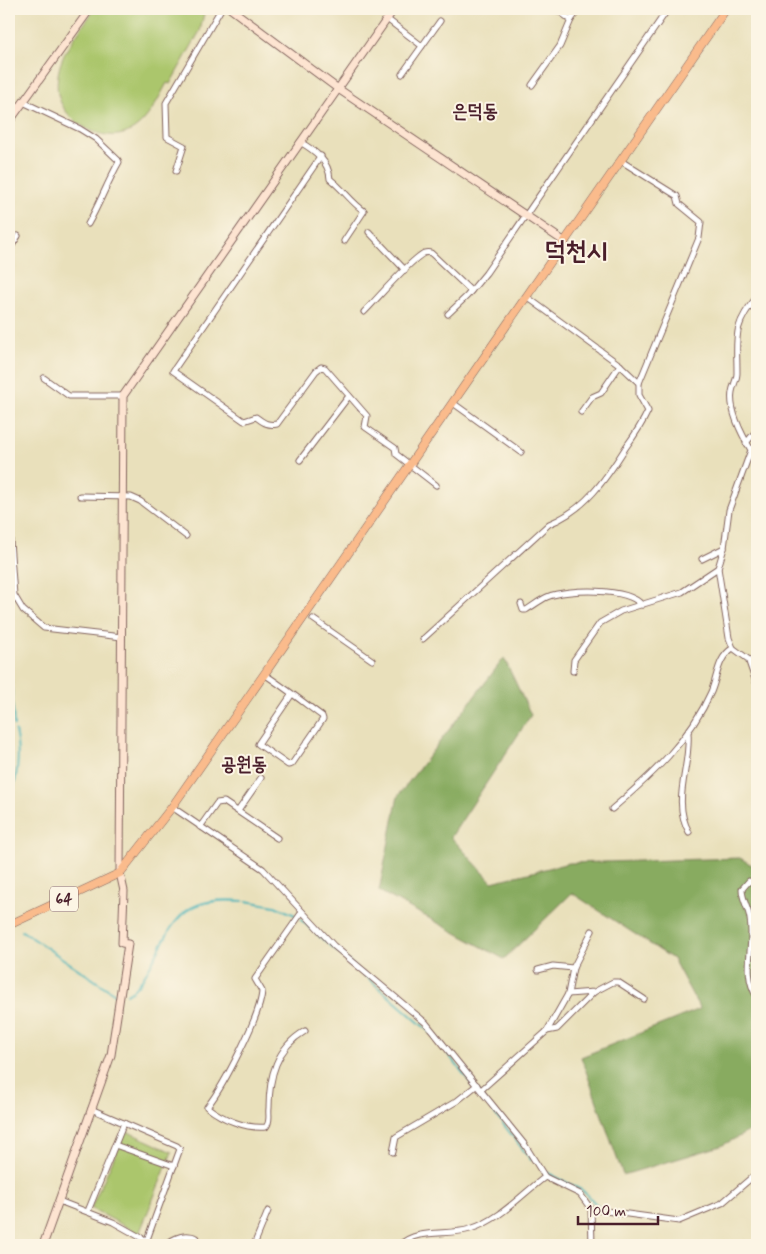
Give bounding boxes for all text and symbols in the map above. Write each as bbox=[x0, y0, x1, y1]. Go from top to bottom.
district label: 은덕동 bbox=[452, 99, 498, 124]
district label: 덕천시 bbox=[545, 235, 607, 269]
district label: 공원동 bbox=[221, 752, 267, 777]
road number: 64 bbox=[50, 886, 78, 912]
scale bar bbox=[578, 1194, 658, 1226]
text: 100 m bbox=[586, 1202, 626, 1222]

